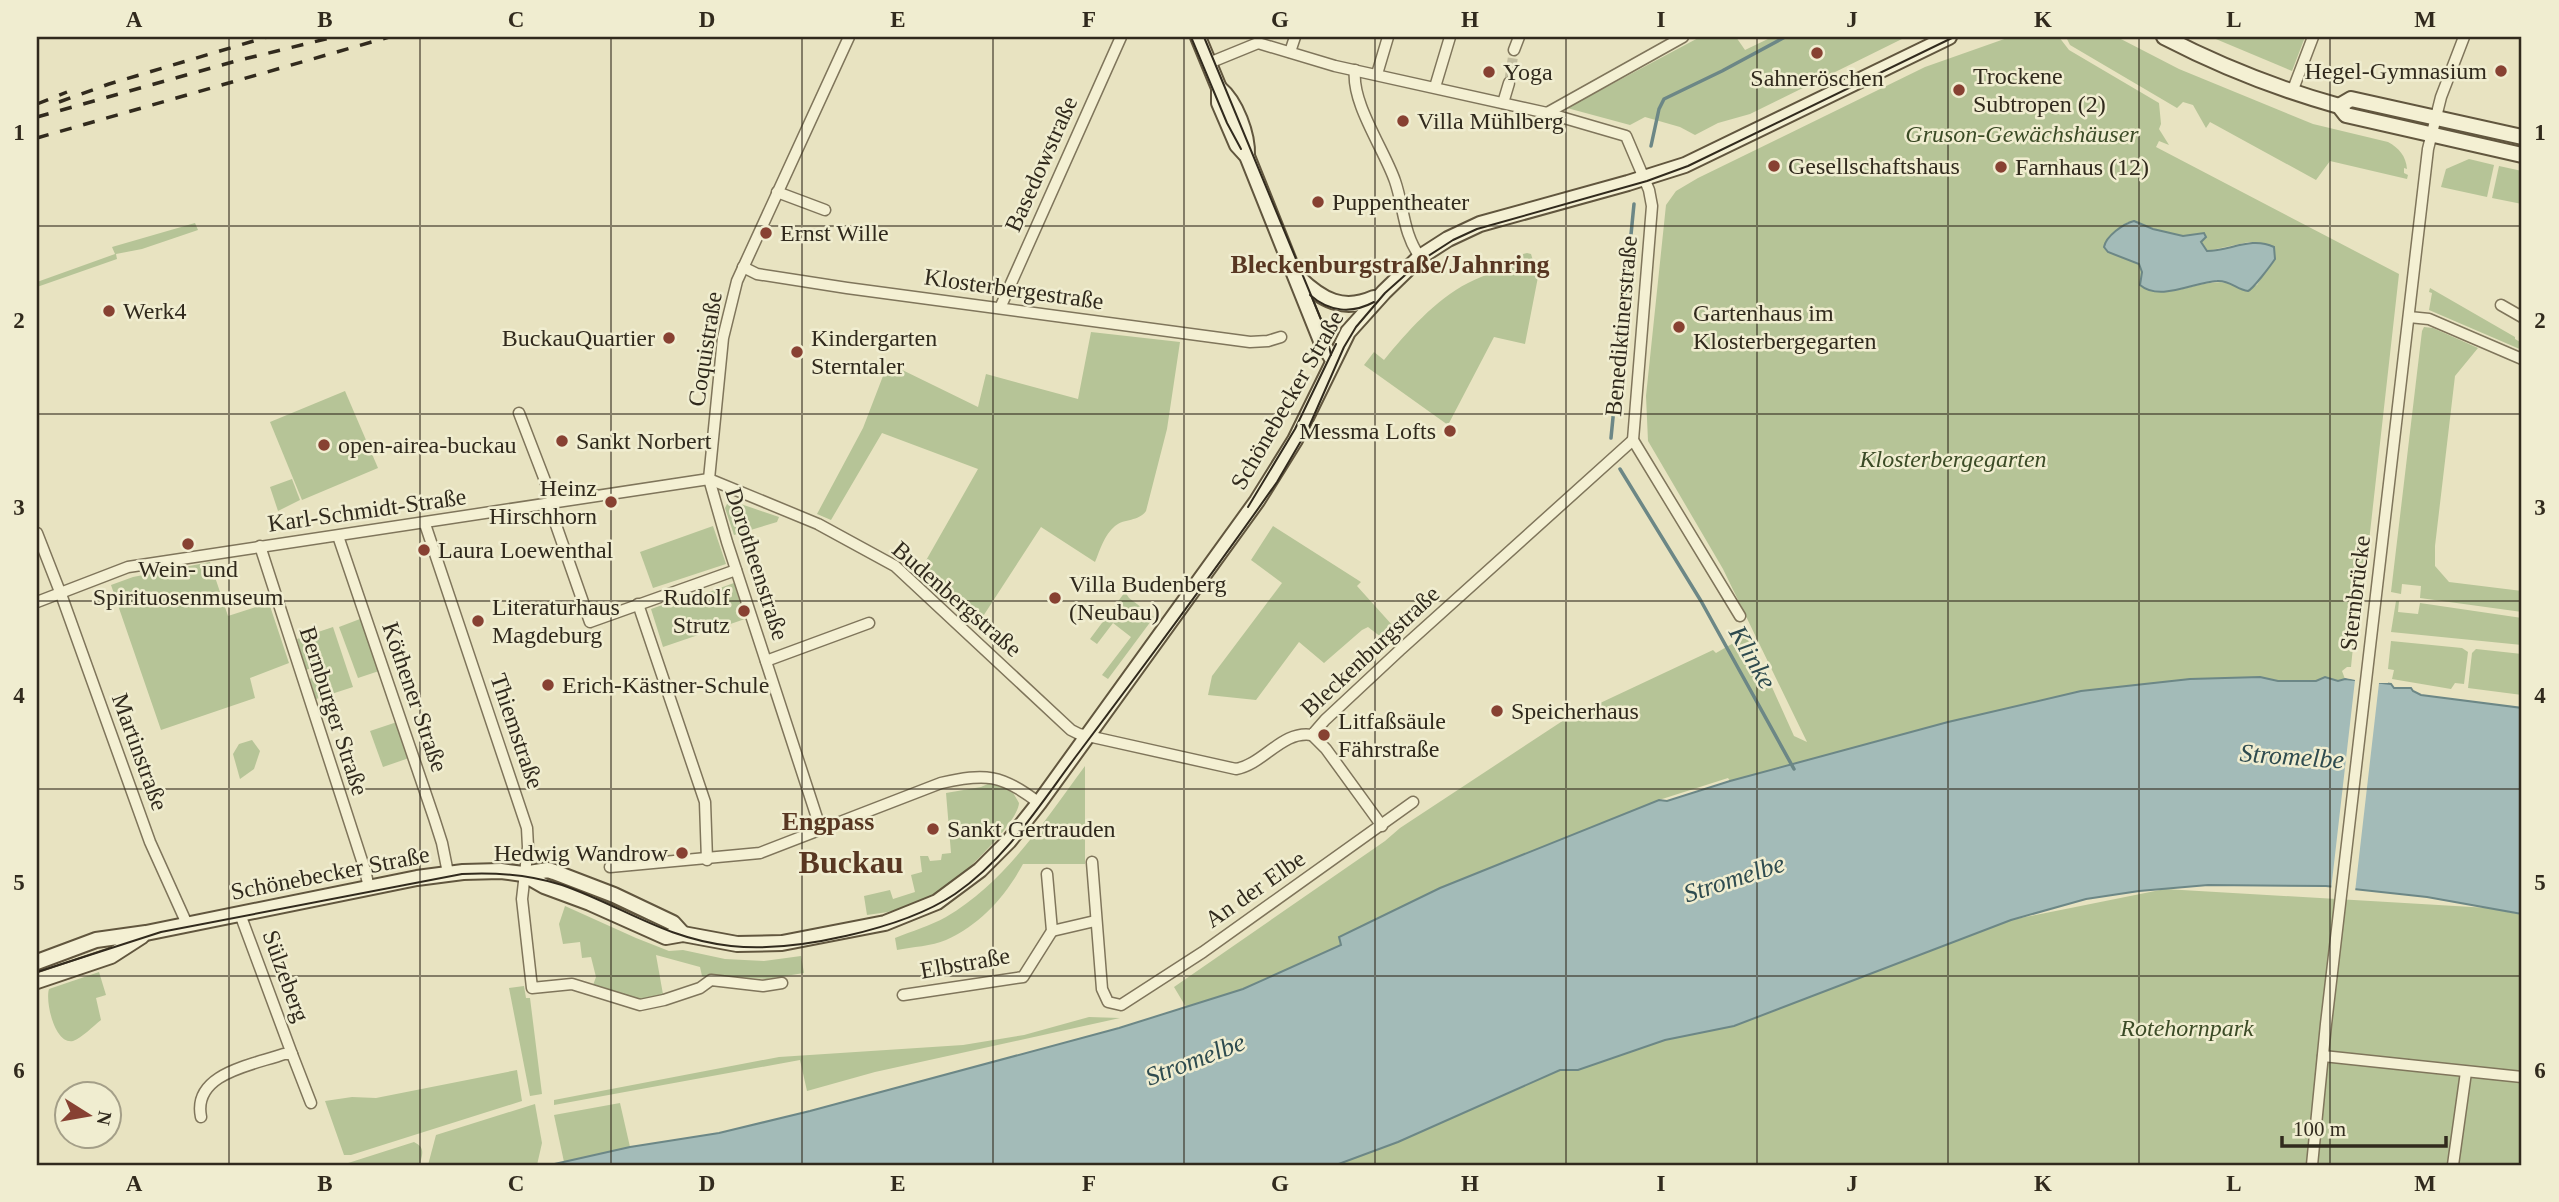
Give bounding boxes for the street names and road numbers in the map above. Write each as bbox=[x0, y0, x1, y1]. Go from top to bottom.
street label: Basedowstraße bbox=[1000, 92, 1082, 236]
street label: Benediktinerstraße bbox=[1600, 235, 1642, 417]
street label: Klosterbergestraße bbox=[923, 264, 1105, 314]
street label: Coquistraße bbox=[683, 290, 727, 408]
street label: Schönebecker Straße bbox=[1225, 306, 1349, 494]
street label: Karl-Schmidt-Straße bbox=[266, 483, 468, 537]
street label: Dorotheenstraße bbox=[720, 485, 794, 643]
street label: Sternbrücke bbox=[2335, 534, 2375, 652]
street label: Budenbergstraße bbox=[887, 536, 1027, 662]
street label: Bleckenburgstraße bbox=[1295, 580, 1445, 722]
street label: Köthener Straße bbox=[377, 619, 453, 775]
street label: Bernburger Straße bbox=[294, 623, 374, 799]
street label: Thiemstraße bbox=[485, 670, 549, 792]
street label: Martinstraße bbox=[107, 690, 173, 814]
street label: Schönebecker Straße bbox=[228, 841, 432, 905]
street label: An der Elbe bbox=[1200, 845, 1310, 933]
street label: Sülzeberg bbox=[257, 927, 315, 1025]
street label: Elbstraße bbox=[918, 942, 1012, 984]

